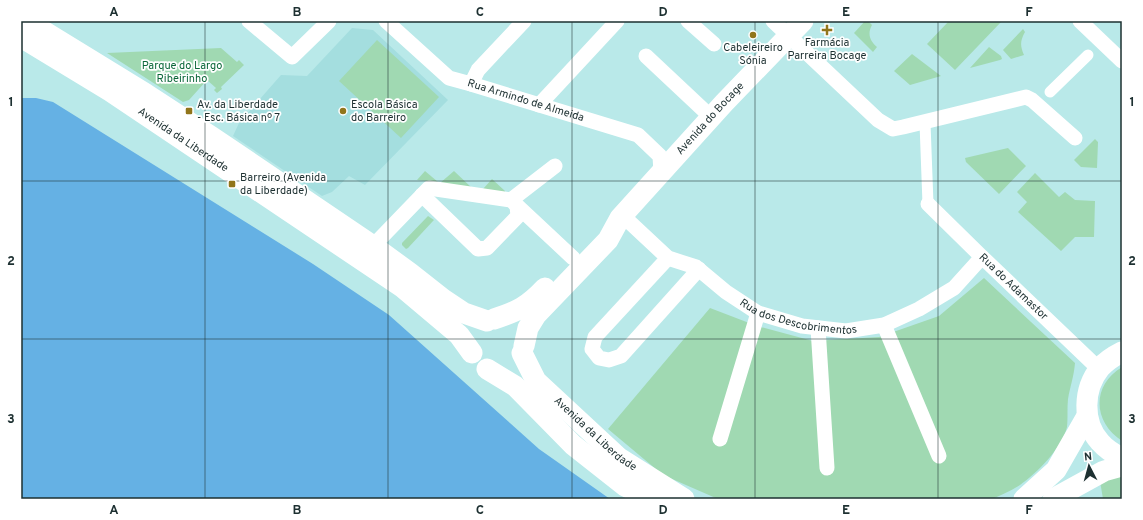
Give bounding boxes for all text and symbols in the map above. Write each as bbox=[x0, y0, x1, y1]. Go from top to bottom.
text: A bbox=[109, 5, 119, 21]
text: B bbox=[293, 5, 302, 21]
text: C bbox=[476, 5, 484, 21]
text: D bbox=[658, 5, 668, 21]
text: E bbox=[842, 5, 850, 21]
text: F bbox=[1025, 5, 1033, 21]
marker: Farmácia Parreira Bocage bbox=[822, 25, 832, 35]
marker: Cabeleireiro Sónia bbox=[748, 30, 758, 40]
place label: Farmácia Parreira Bocage bbox=[787, 36, 867, 63]
place label: Cabeleireiro Sónia bbox=[723, 41, 783, 68]
park label: Parque do Largo Ribeirinho bbox=[142, 59, 222, 86]
street label: Rua Armindo de Almeida bbox=[466, 76, 586, 125]
street label: Avenida do Bocage bbox=[673, 79, 747, 158]
text: 1 bbox=[8, 95, 14, 111]
text: 1 bbox=[1129, 95, 1135, 111]
place label: Av. da Liberdade - Esc. Básica nº 7 bbox=[197, 98, 280, 125]
place label: Escola Básica do Barreiro bbox=[351, 98, 418, 125]
street label: Avenida da Liberdade bbox=[135, 105, 231, 175]
marker: Av. da Liberdade - Esc. Básica nº 7 bbox=[184, 106, 194, 116]
marker: Escola Básica do Barreiro bbox=[338, 106, 348, 116]
place label: Barreiro (Avenida da Liberdade) bbox=[240, 171, 326, 198]
marker: Barreiro (Avenida da Liberdade) bbox=[227, 179, 237, 189]
street label: Rua do Adamastor bbox=[976, 251, 1051, 324]
text: 2 bbox=[7, 254, 15, 270]
text: 2 bbox=[1128, 254, 1136, 270]
street label: Rua dos Descobrimentos bbox=[737, 296, 858, 338]
street label: Avenida da Liberdade bbox=[551, 394, 639, 474]
text: 3 bbox=[7, 412, 15, 428]
text: 3 bbox=[1128, 412, 1136, 428]
north arrow bbox=[1069, 446, 1109, 486]
text: N bbox=[1083, 450, 1093, 464]
text: A bbox=[109, 503, 119, 519]
text: B bbox=[293, 503, 302, 519]
text: C bbox=[476, 503, 484, 519]
text: D bbox=[658, 503, 668, 519]
text: E bbox=[842, 503, 850, 519]
text: F bbox=[1025, 503, 1033, 519]

